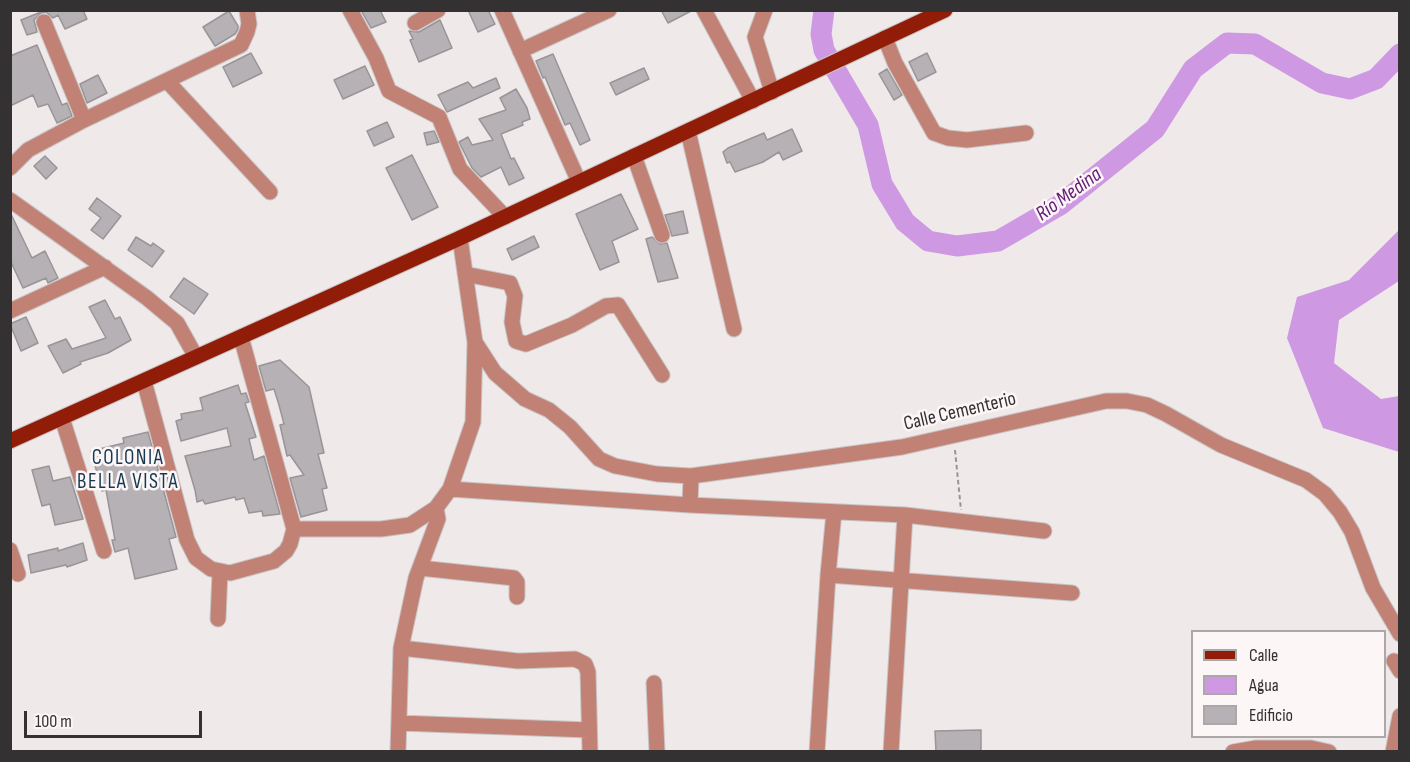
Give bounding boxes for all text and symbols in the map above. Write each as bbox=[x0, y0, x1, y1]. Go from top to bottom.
water label: Río Medina bbox=[1031, 163, 1107, 227]
street label: Calle Cementerio bbox=[901, 387, 1019, 437]
district label: COLONIA BELLA VISTA bbox=[77, 446, 179, 496]
legend bbox=[1191, 630, 1386, 738]
text: Calle bbox=[1249, 645, 1278, 666]
text: Agua bbox=[1249, 675, 1279, 696]
scale bar bbox=[27, 699, 206, 737]
text: Edificio bbox=[1249, 705, 1293, 726]
text: 100 m bbox=[35, 711, 72, 732]

